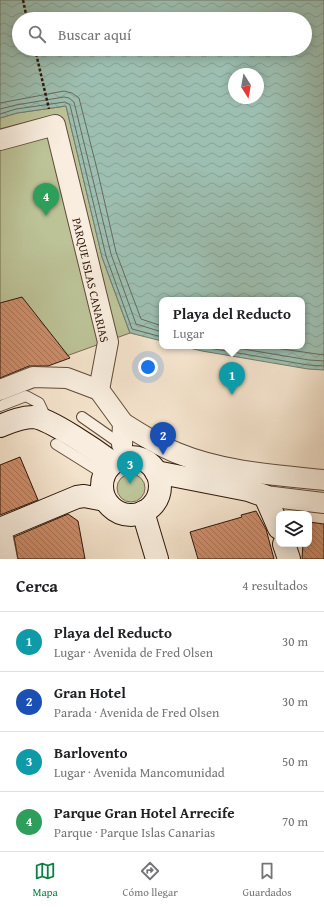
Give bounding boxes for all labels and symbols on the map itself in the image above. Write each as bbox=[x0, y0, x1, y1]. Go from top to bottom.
north arrow bbox=[228, 68, 264, 104]
pin: 4 bbox=[33, 183, 59, 216]
street label: PARQUE ISLAS CANARIAS bbox=[68, 216, 114, 344]
your location bbox=[138, 357, 158, 377]
pin: 1 bbox=[219, 362, 245, 395]
pin: 2 bbox=[150, 422, 176, 455]
pin: 3 bbox=[117, 451, 143, 484]

